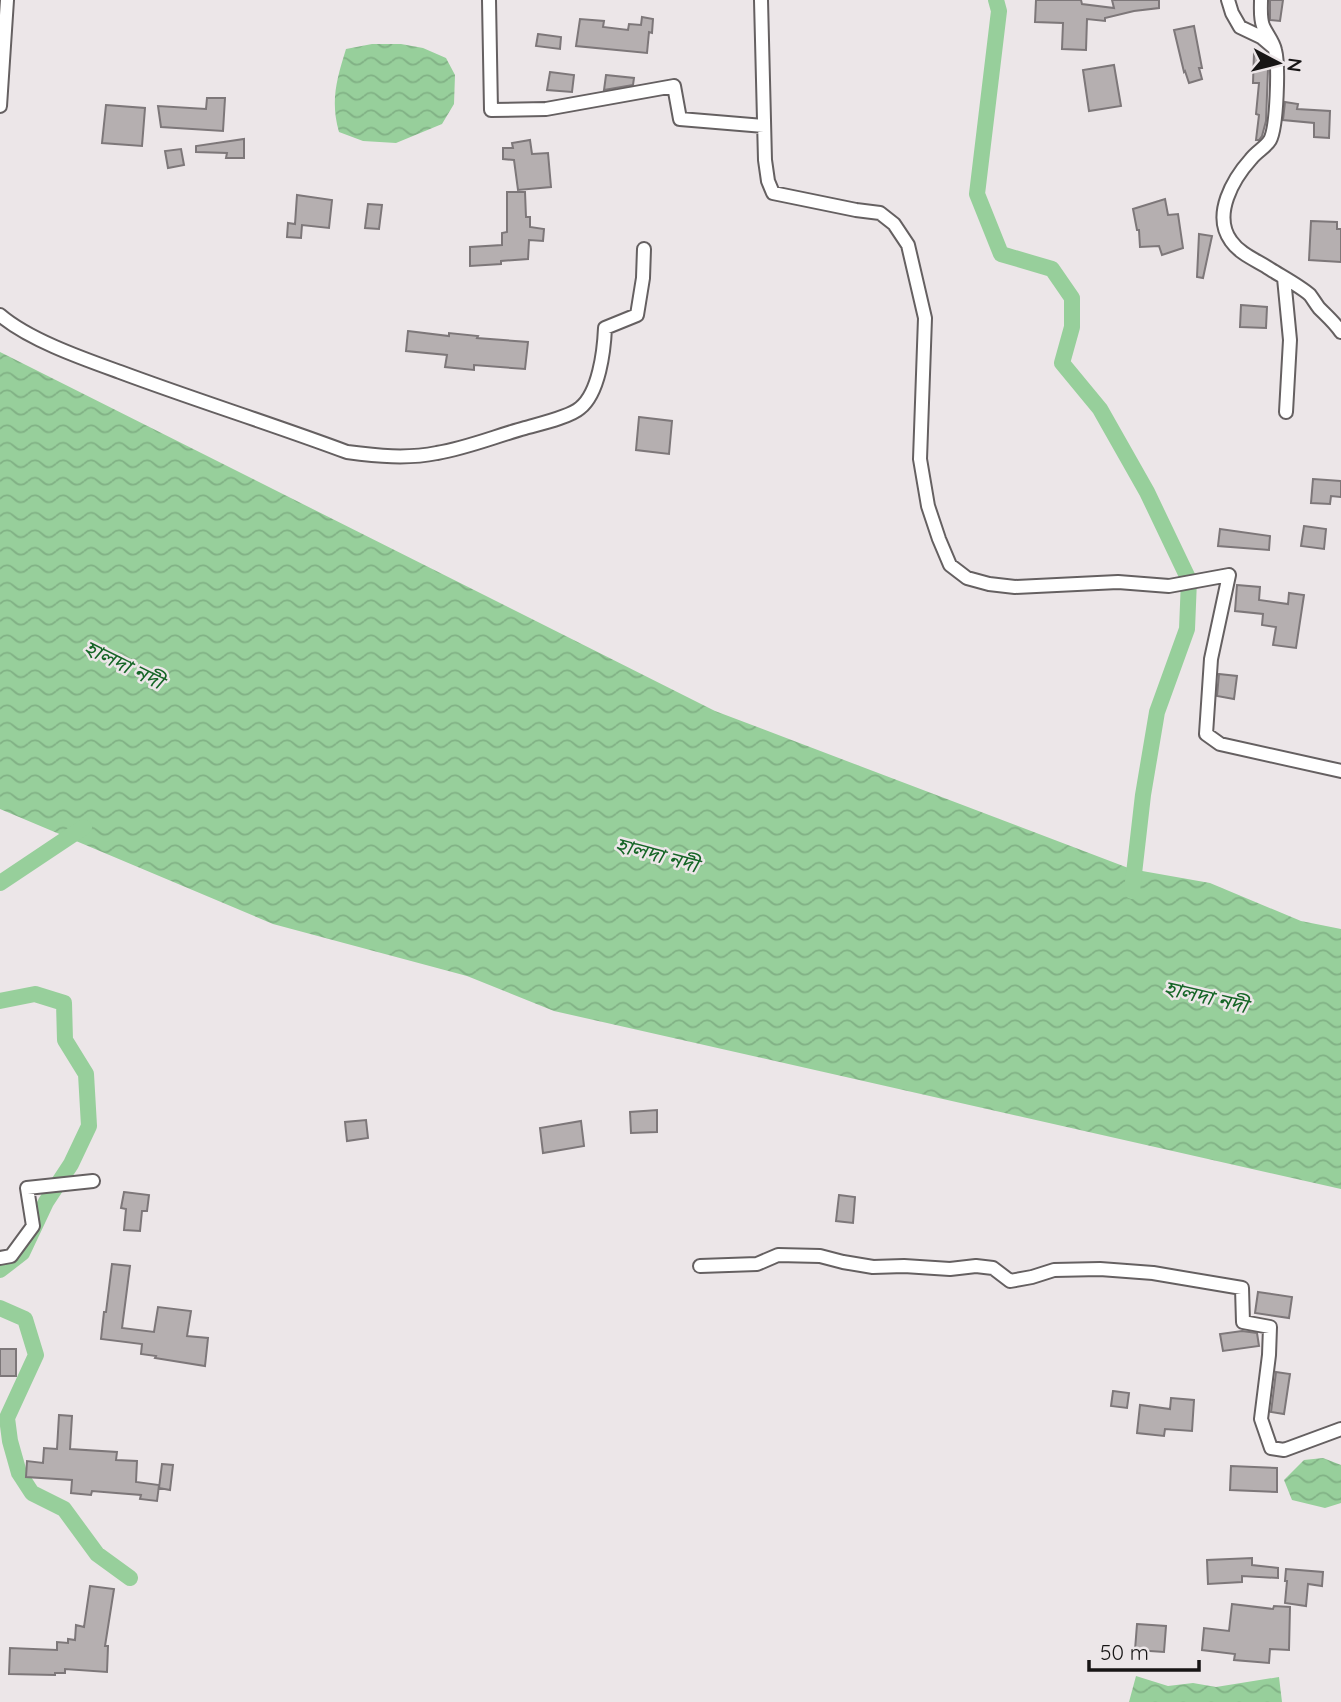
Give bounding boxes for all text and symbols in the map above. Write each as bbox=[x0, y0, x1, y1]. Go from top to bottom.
north arrow bbox=[1243, 28, 1313, 98]
text: N bbox=[1282, 57, 1308, 73]
water label: হালদা নদী bbox=[80, 634, 172, 696]
water label: হালদা নদী bbox=[613, 830, 706, 879]
water label: হালদা নদী bbox=[1162, 974, 1255, 1019]
scale bar bbox=[1089, 1628, 1199, 1672]
text: 50 m bbox=[1100, 1639, 1149, 1665]

